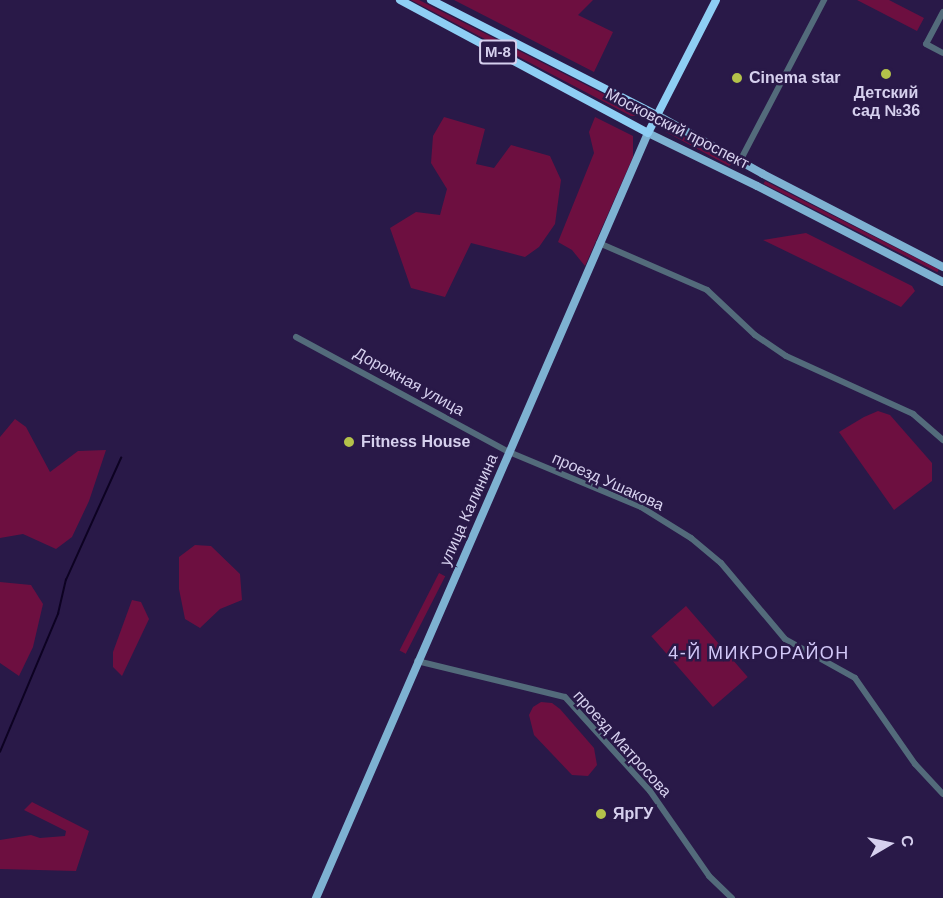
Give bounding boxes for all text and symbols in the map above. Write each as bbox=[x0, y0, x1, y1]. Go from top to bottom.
road number: М-8 bbox=[478, 40, 518, 64]
marker: Детский сад №36 bbox=[879, 67, 893, 81]
place label: Cinema star bbox=[749, 68, 841, 88]
marker: Cinema star bbox=[730, 71, 744, 85]
place label: Детский сад №36 bbox=[852, 83, 920, 121]
street label: Московский проспект bbox=[602, 84, 752, 174]
street label: Дорожная улица bbox=[351, 344, 467, 420]
place label: Fitness House bbox=[361, 432, 470, 452]
marker: Fitness House bbox=[342, 435, 356, 449]
street label: проезд Ушакова bbox=[549, 449, 667, 515]
street label: улица Калинина bbox=[436, 451, 502, 569]
district label: 4-Й МИКРОРАЙОН bbox=[668, 642, 850, 664]
street label: проезд Матросова bbox=[569, 687, 675, 801]
place label: ЯрГУ bbox=[613, 804, 653, 824]
marker: ЯрГУ bbox=[594, 807, 608, 821]
north arrow bbox=[859, 814, 919, 874]
text: С bbox=[898, 834, 917, 848]

